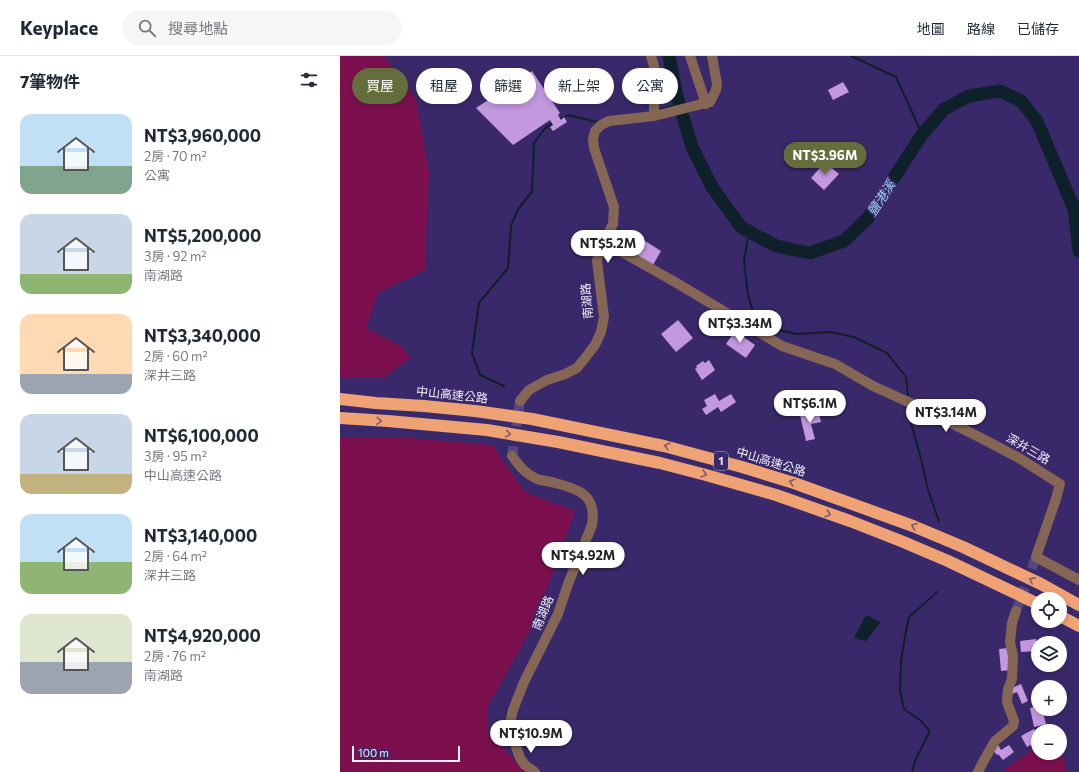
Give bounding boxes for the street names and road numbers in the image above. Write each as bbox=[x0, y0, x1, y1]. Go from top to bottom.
street label: 南湖路 bbox=[577, 283, 595, 320]
street label: 中山高速公路 bbox=[416, 383, 489, 405]
street label: 深井三路 bbox=[1004, 430, 1053, 466]
street label: 中山高速公路 bbox=[735, 444, 808, 478]
road number: 1 bbox=[714, 452, 728, 470]
street label: 南湖路 bbox=[529, 593, 556, 632]

